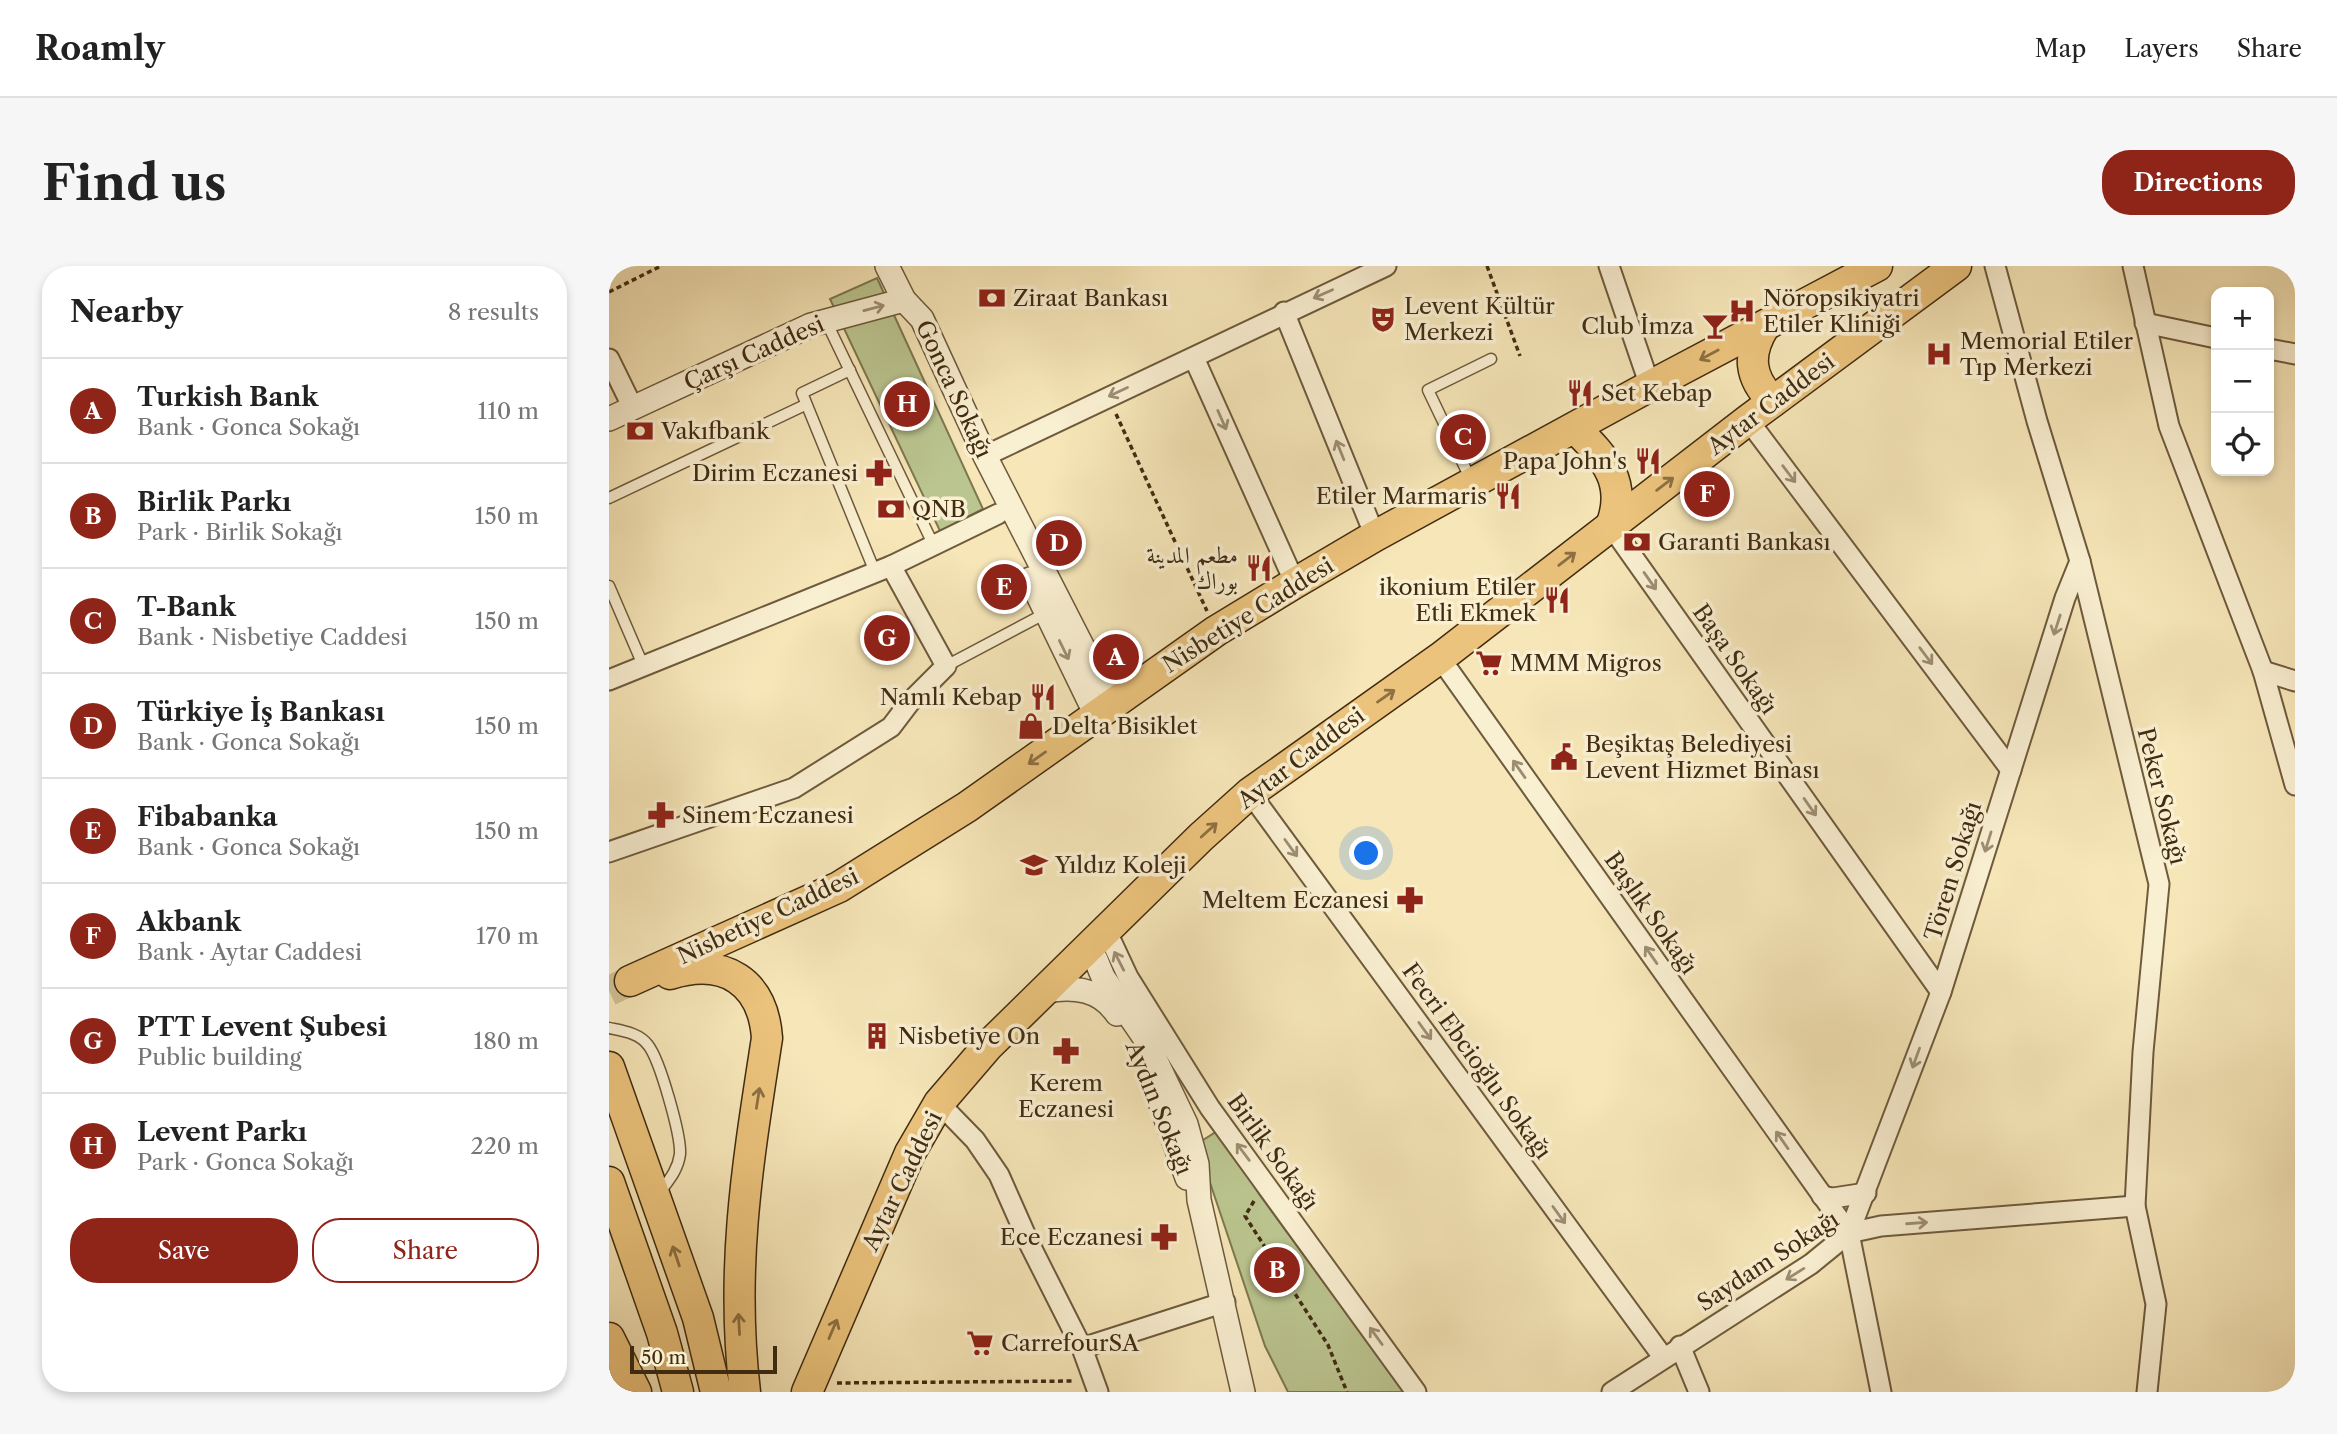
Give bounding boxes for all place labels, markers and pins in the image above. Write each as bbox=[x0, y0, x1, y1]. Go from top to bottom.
bank icon: Ziraat Bankası bbox=[977, 283, 1007, 313]
place label: Ziraat Bankası bbox=[1013, 284, 1168, 312]
place label: Nöropsikiyatri Etiler Kliniği bbox=[1763, 284, 1919, 338]
place label: Levent Kültür Merkezi bbox=[1404, 292, 1555, 346]
hospital icon: Nöropsikiyatri Etiler Kliniği bbox=[1727, 296, 1757, 326]
theatre icon: Levent Kültür Merkezi bbox=[1368, 304, 1398, 334]
bar icon: Club İmza bbox=[1700, 311, 1730, 341]
place label: Club İmza bbox=[1581, 312, 1695, 340]
place label: Memorial Etiler Tıp Merkezi bbox=[1960, 327, 2134, 381]
hospital icon: Memorial Etiler Tıp Merkezi bbox=[1924, 339, 1954, 369]
pin: H bbox=[884, 378, 930, 430]
restaurant icon: Set Kebap bbox=[1565, 378, 1595, 408]
place label: Set Kebap bbox=[1601, 379, 1712, 407]
pin: C bbox=[1440, 411, 1486, 463]
bank icon: Vakıfbank bbox=[625, 416, 655, 446]
place label: Vakıfbank bbox=[660, 417, 771, 445]
restaurant icon: Papa John's bbox=[1633, 446, 1663, 476]
place label: Papa John's bbox=[1503, 447, 1627, 475]
pharmacy icon: Dirim Eczanesi bbox=[864, 458, 894, 488]
place label: Dirim Eczanesi bbox=[692, 459, 858, 487]
pin: F bbox=[1684, 468, 1730, 520]
restaurant icon: Etiler Marmaris bbox=[1493, 481, 1523, 511]
place label: Etiler Marmaris bbox=[1316, 482, 1487, 510]
bank icon: QNB bbox=[876, 494, 906, 524]
place label: QNB bbox=[912, 495, 966, 523]
pin: D bbox=[1036, 517, 1082, 569]
bank icon: Garanti Bankası bbox=[1622, 527, 1652, 557]
place label: Garanti Bankası bbox=[1658, 528, 1831, 556]
place label: مطعم المدينة بوراك bbox=[1146, 541, 1238, 596]
restaurant icon: مطعم المدينة بوراك bbox=[1244, 553, 1274, 583]
pin: E bbox=[981, 561, 1027, 613]
place label: ikonium Etiler Etli Ekmek bbox=[1379, 573, 1538, 627]
restaurant icon: ikonium Etiler Etli Ekmek bbox=[1542, 585, 1572, 615]
pin: G bbox=[864, 612, 910, 664]
pin: A bbox=[1093, 631, 1139, 683]
supermarket icon: MMM Migros bbox=[1474, 648, 1504, 678]
place label: MMM Migros bbox=[1510, 649, 1662, 677]
restaurant icon: Namlı Kebap bbox=[1028, 682, 1058, 712]
place label: Namlı Kebap bbox=[880, 683, 1022, 711]
shop icon: Delta Bisiklet bbox=[1016, 711, 1046, 741]
place label: Delta Bisiklet bbox=[1052, 712, 1198, 740]
place label: Beşiktaş Belediyesi Levent Hizmet Binası bbox=[1585, 730, 1820, 784]
public building icon: Beşiktaş Belediyesi Levent Hizmet Binası bbox=[1549, 742, 1579, 772]
pharmacy icon: Sinem Eczanesi bbox=[646, 800, 676, 830]
place label: Sinem Eczanesi bbox=[682, 801, 854, 829]
school or university icon: Yıldız Koleji bbox=[1019, 850, 1049, 880]
place label: Yıldız Koleji bbox=[1054, 851, 1187, 879]
pharmacy icon: Meltem Eczanesi bbox=[1395, 885, 1425, 915]
place label: Meltem Eczanesi bbox=[1202, 886, 1389, 914]
building icon: Nisbetiye On bbox=[862, 1021, 892, 1051]
place label: Nisbetiye On bbox=[898, 1022, 1040, 1050]
pharmacy icon: Kerem Eczanesi bbox=[1051, 1036, 1081, 1066]
place label: Kerem Eczanesi bbox=[1018, 1069, 1114, 1123]
pharmacy icon: Ece Eczanesi bbox=[1149, 1222, 1179, 1252]
place label: Ece Eczanesi bbox=[1000, 1223, 1143, 1251]
pin: B bbox=[1254, 1244, 1300, 1296]
supermarket icon: CarrefourSA bbox=[965, 1328, 995, 1358]
place label: CarrefourSA bbox=[1001, 1329, 1140, 1357]

